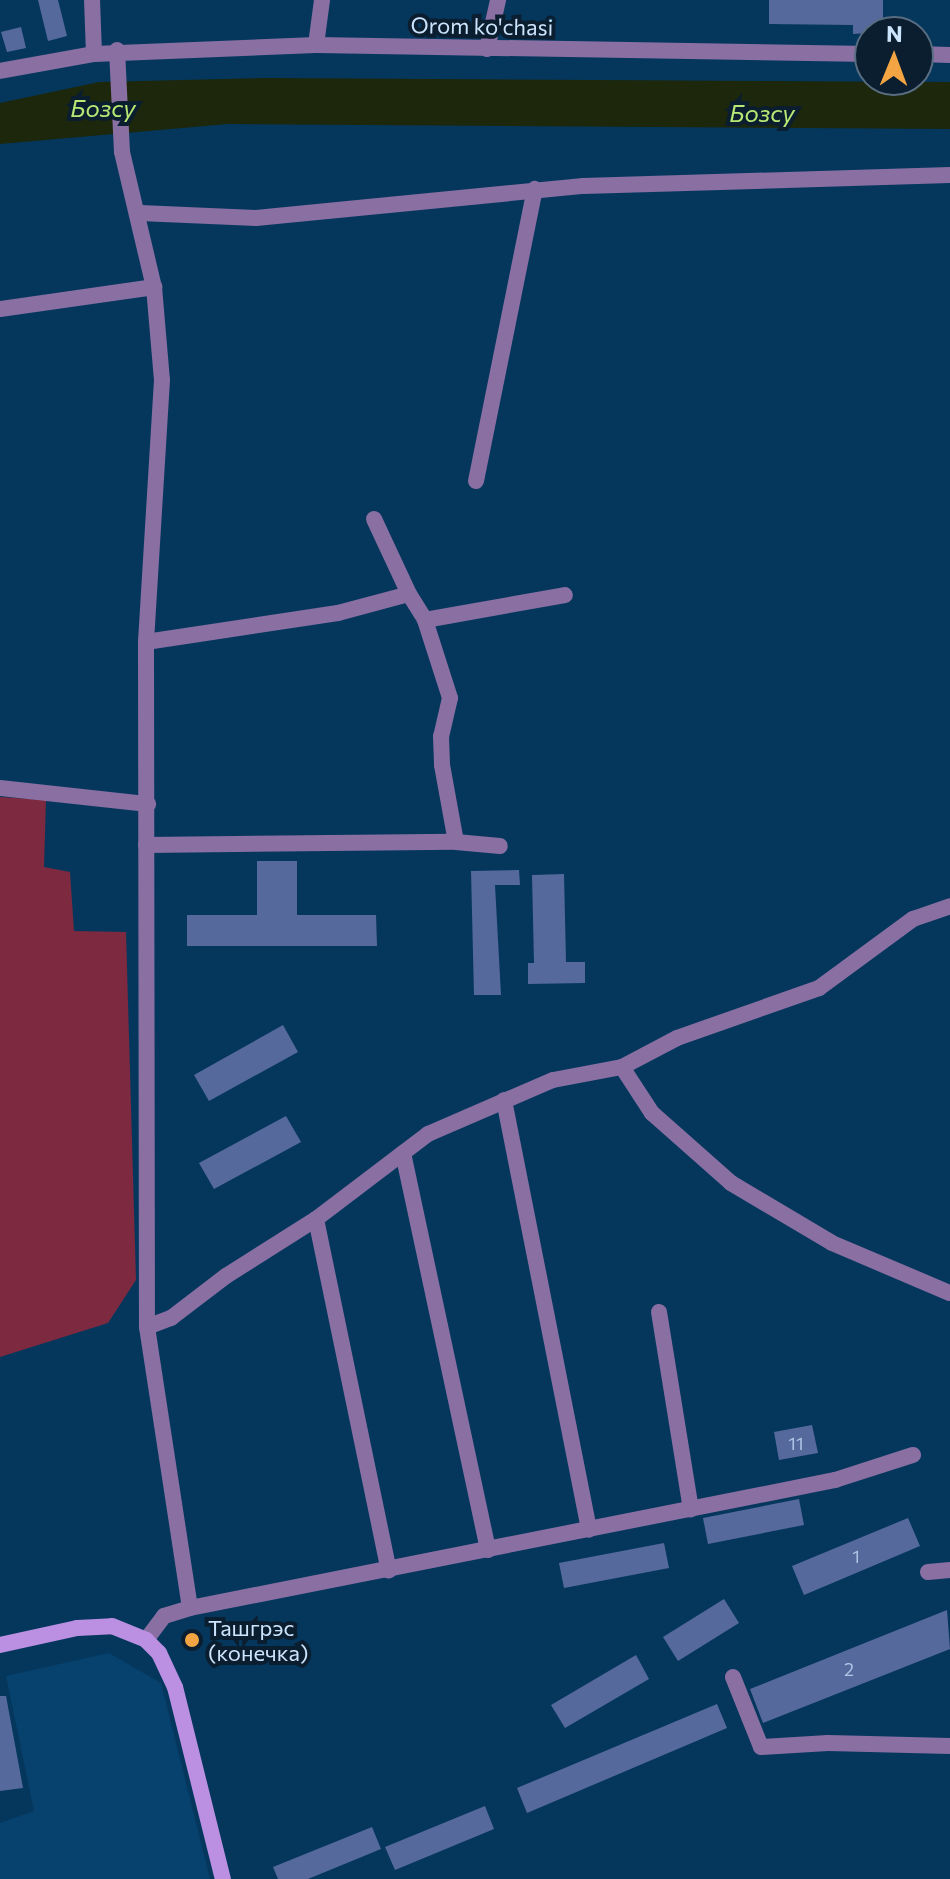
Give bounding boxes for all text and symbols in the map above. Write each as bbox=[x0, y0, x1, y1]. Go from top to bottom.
street label: Orom ko'chasi bbox=[410, 12, 554, 40]
north arrow bbox=[854, 16, 934, 96]
text: N bbox=[886, 20, 903, 47]
water label: Бозсу bbox=[70, 94, 136, 122]
water label: Бозсу bbox=[729, 99, 795, 127]
house number: 11 bbox=[788, 1432, 804, 1454]
house number: 1 bbox=[852, 1545, 860, 1567]
place label: Ташгрэс (конечка) bbox=[208, 1614, 308, 1666]
marker: Ташгрэс (конечка) bbox=[183, 1631, 201, 1649]
house number: 2 bbox=[844, 1658, 854, 1680]

